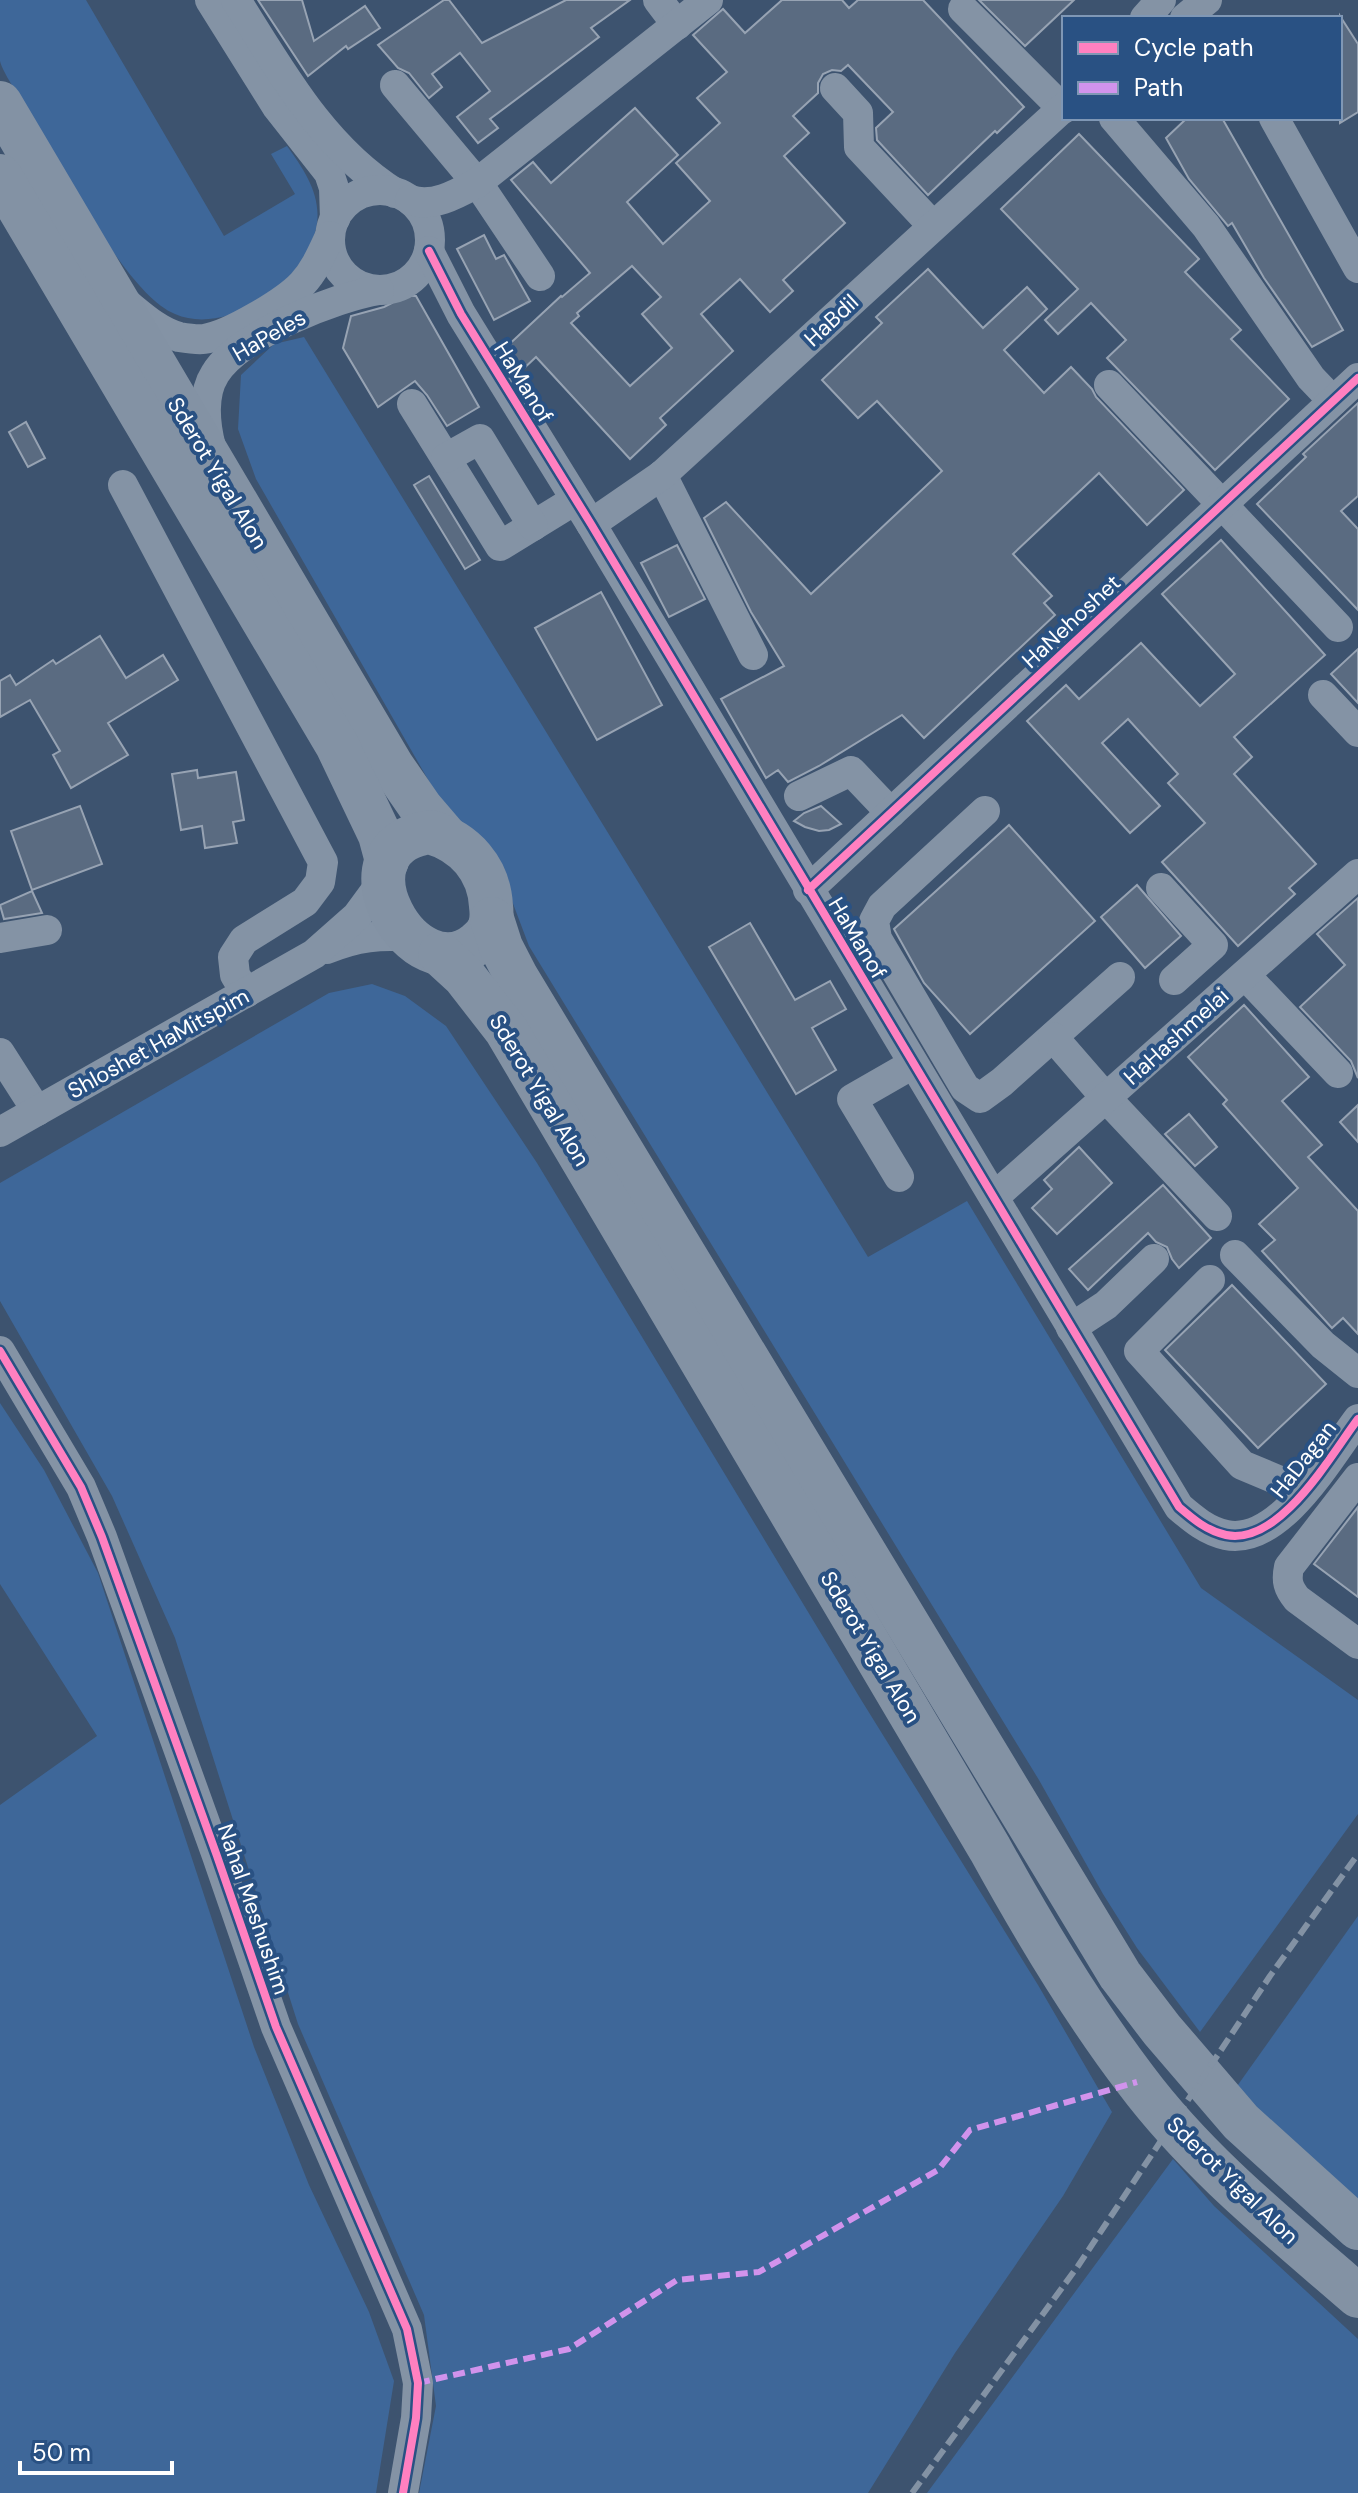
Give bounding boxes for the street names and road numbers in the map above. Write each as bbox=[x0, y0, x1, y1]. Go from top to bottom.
street label: HaBdil bbox=[798, 288, 865, 353]
street label: HaPeles bbox=[227, 303, 311, 368]
street label: HaManof bbox=[487, 336, 560, 428]
street label: Sderot Yigal Alon bbox=[161, 392, 274, 554]
street label: HaNehoshet bbox=[1016, 568, 1127, 675]
street label: HaManof bbox=[822, 892, 893, 985]
street label: HaHashmelai bbox=[1118, 981, 1235, 1091]
street label: Shloshet HaMitspim bbox=[63, 982, 254, 1105]
street label: Sderot Yigal Alon bbox=[483, 1009, 596, 1171]
street label: HaDagan bbox=[1264, 1415, 1343, 1504]
street label: Sderot Yigal Alon bbox=[814, 1566, 927, 1728]
street label: Nahal Meshushim bbox=[211, 1820, 296, 1998]
street label: Sderot Yigal Alon bbox=[1161, 2110, 1305, 2251]

